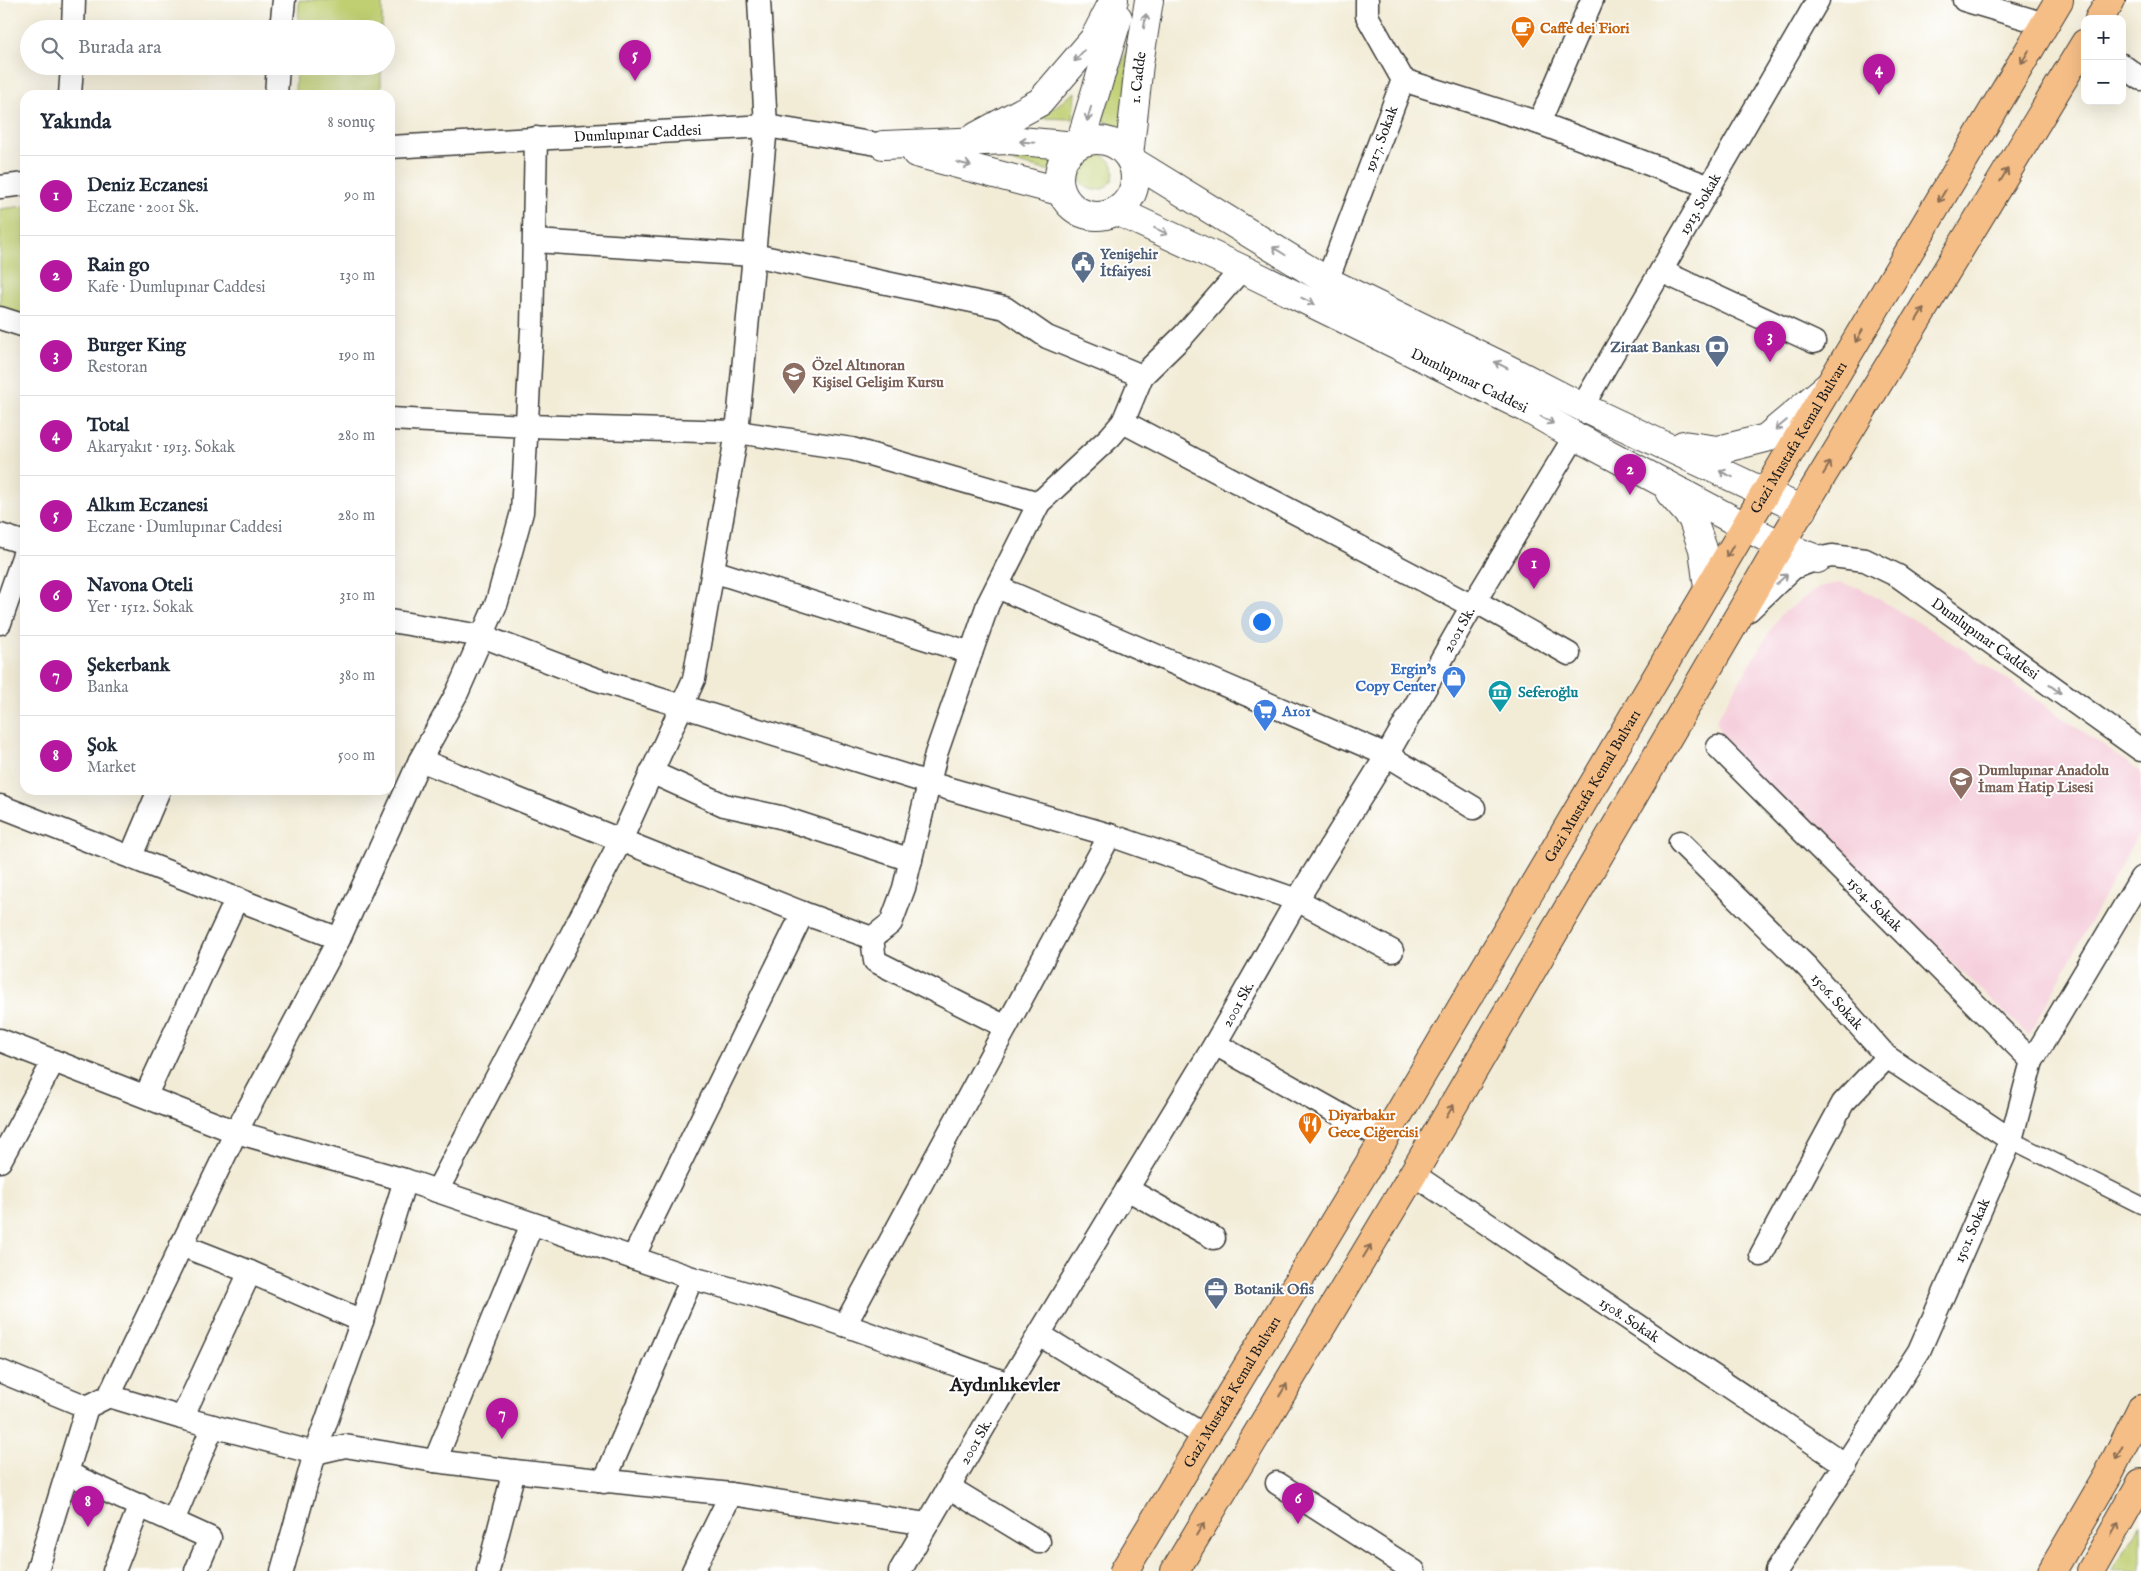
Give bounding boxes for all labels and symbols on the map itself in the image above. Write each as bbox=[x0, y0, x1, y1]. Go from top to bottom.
one-way arrow bbox=[1141, 13, 1151, 29]
cafe icon: Caffe dei Fiori bbox=[1510, 15, 1536, 49]
place label: Caffe dei Fiori bbox=[1540, 19, 1630, 38]
pin: 5 bbox=[619, 40, 651, 81]
one-way arrow bbox=[1074, 49, 1085, 62]
street label: 1. Cadde bbox=[1125, 50, 1150, 104]
one-way arrow bbox=[2020, 50, 2030, 64]
pin: 4 bbox=[1863, 54, 1895, 95]
street label: 1917. Sokak bbox=[1360, 102, 1402, 175]
one-way arrow bbox=[1083, 105, 1093, 121]
street label: Dumlupınar Caddesi bbox=[573, 120, 702, 146]
one-way arrow bbox=[1019, 137, 1035, 147]
one-way arrow bbox=[956, 160, 972, 169]
street label: 1913. Sokak bbox=[1675, 169, 1726, 238]
one-way arrow bbox=[2000, 169, 2010, 183]
one-way arrow bbox=[1936, 189, 1946, 203]
one-way arrow bbox=[1153, 227, 1168, 237]
place label: Yenişehir İtfaiyesi bbox=[1100, 245, 1158, 281]
one-way arrow bbox=[1272, 246, 1286, 256]
public building icon: Yenişehir İtfaiyesi bbox=[1070, 250, 1096, 284]
one-way arrow bbox=[1300, 296, 1315, 306]
one-way arrow bbox=[1916, 308, 1926, 322]
pin: 3 bbox=[1754, 321, 1786, 362]
one-way arrow bbox=[1854, 329, 1864, 343]
bank icon: Ziraat Bankası bbox=[1704, 334, 1730, 368]
place label: Ziraat Bankası bbox=[1610, 338, 1700, 357]
street label: Dumlupınar Caddesi bbox=[1408, 344, 1531, 417]
place label: Özel Altınoran Kişisel Gelişim Kursu bbox=[812, 356, 944, 392]
street label: Gazi Mustafa Kemal Bulvarı bbox=[1746, 358, 1851, 517]
one-way arrow bbox=[1494, 360, 1509, 369]
school or university icon: Özel Altınoran Kişisel Gelişim Kursu bbox=[781, 361, 807, 395]
one-way arrow bbox=[1540, 415, 1555, 425]
one-way arrow bbox=[1775, 419, 1788, 430]
pin: 2 bbox=[1614, 454, 1646, 495]
one-way arrow bbox=[1822, 462, 1832, 476]
one-way arrow bbox=[1719, 469, 1734, 479]
one-way arrow bbox=[1725, 543, 1735, 557]
pin: 1 bbox=[1518, 548, 1550, 589]
one-way arrow bbox=[1775, 573, 1788, 585]
street label: Dumlupınar Caddesi bbox=[1928, 593, 2043, 683]
street label: 2001 Sk. bbox=[1438, 603, 1479, 656]
your location bbox=[1249, 609, 1275, 635]
place label: Ergin's Copy Center bbox=[1355, 660, 1437, 696]
shop icon: Ergin's Copy Center bbox=[1441, 665, 1467, 699]
museum icon: Seferoğlu bbox=[1487, 679, 1513, 713]
place label: Seferoğlu bbox=[1518, 683, 1579, 702]
one-way arrow bbox=[2048, 684, 2062, 694]
supermarket icon: A101 bbox=[1252, 698, 1278, 732]
place label: A101 bbox=[1281, 702, 1311, 721]
street label: Gazi Mustafa Kemal Bulvarı bbox=[1540, 706, 1645, 866]
place label: Dumlupınar Anadolu İmam Hatip Lisesi bbox=[1978, 761, 2109, 797]
school or university icon: Dumlupınar Anadolu İmam Hatip Lisesi bbox=[1948, 766, 1974, 800]
street label: 1504. Sokak bbox=[1843, 872, 1907, 936]
street label: 1506. Sokak bbox=[1807, 969, 1868, 1034]
street label: 2001 Sk. bbox=[1217, 978, 1258, 1030]
one-way arrow bbox=[1445, 1104, 1455, 1118]
place label: Diyarbakır Gece Ciğercisi bbox=[1328, 1106, 1418, 1142]
restaurant icon: Diyarbakır Gece Ciğercisi bbox=[1297, 1111, 1323, 1145]
street label: 1501. Sokak bbox=[1949, 1194, 1994, 1266]
one-way arrow bbox=[1362, 1244, 1372, 1258]
office icon: Botanik Ofis bbox=[1203, 1276, 1229, 1310]
place label: Botanik Ofis bbox=[1234, 1280, 1315, 1299]
street label: 1508. Sokak bbox=[1596, 1292, 1664, 1347]
street label: Gazi Mustafa Kemal Bulvarı bbox=[1179, 1312, 1285, 1471]
district label: Aydınlıkevler bbox=[949, 1373, 1061, 1398]
one-way arrow bbox=[1279, 1383, 1289, 1397]
pin: 7 bbox=[486, 1398, 518, 1439]
street label: 2001 Sk. bbox=[955, 1415, 996, 1468]
one-way arrow bbox=[2114, 1445, 2123, 1460]
pin: 6 bbox=[1282, 1483, 1314, 1524]
pin: 8 bbox=[72, 1486, 104, 1527]
one-way arrow bbox=[2111, 1522, 2121, 1536]
one-way arrow bbox=[1195, 1523, 1205, 1537]

